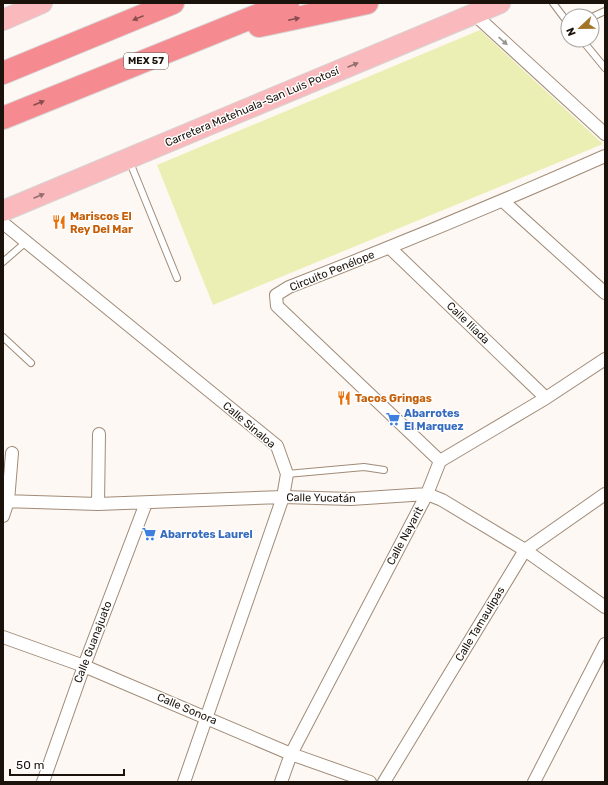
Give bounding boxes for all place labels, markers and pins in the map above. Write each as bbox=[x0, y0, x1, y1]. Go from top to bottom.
place label: Mariscos El Rey Del Mar bbox=[70, 210, 133, 236]
restaurant icon: Mariscos El Rey Del Mar bbox=[51, 214, 67, 230]
restaurant icon: Tacos Gringas bbox=[336, 390, 352, 406]
place label: Tacos Gringas bbox=[355, 392, 432, 405]
place label: Abarrotes El Marquez bbox=[404, 407, 464, 433]
supermarket icon: Abarrotes El Marquez bbox=[385, 411, 401, 427]
supermarket icon: Abarrotes Laurel bbox=[141, 526, 157, 542]
place label: Abarrotes Laurel bbox=[160, 528, 253, 541]

